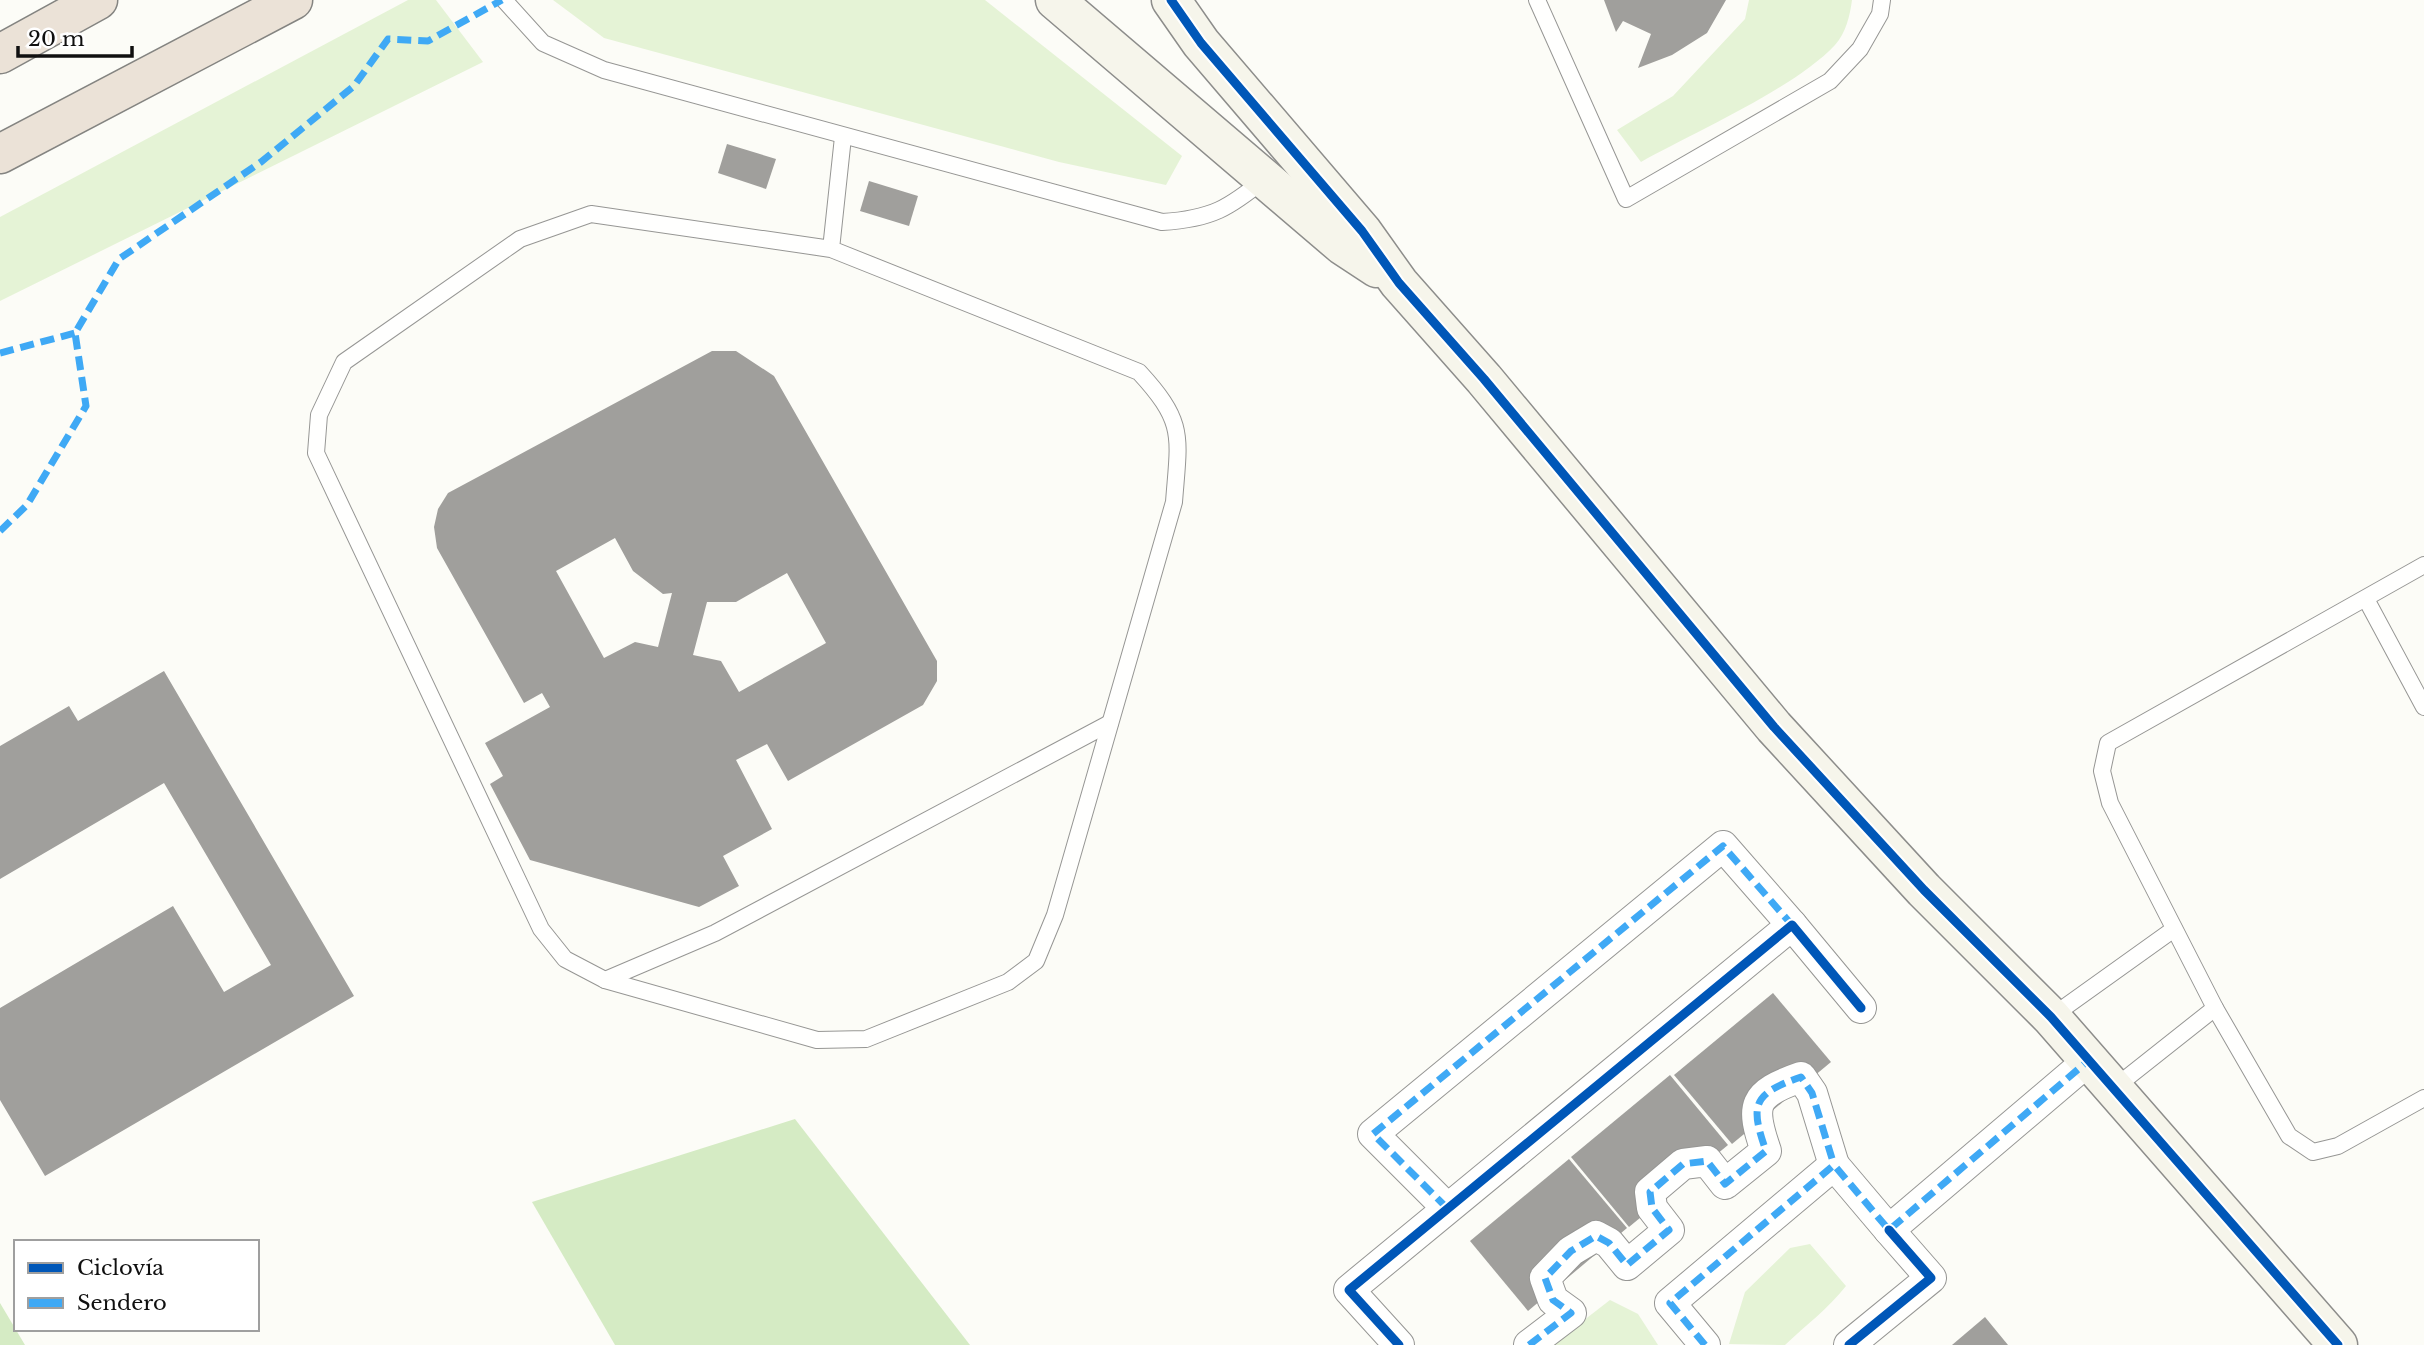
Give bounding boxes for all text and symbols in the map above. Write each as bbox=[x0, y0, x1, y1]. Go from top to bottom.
scale bar bbox=[18, 14, 131, 58]
text: 20 m bbox=[28, 26, 85, 52]
legend bbox=[14, 1240, 259, 1331]
text: Ciclovía bbox=[77, 1255, 164, 1281]
text: Sendero bbox=[77, 1290, 167, 1316]

